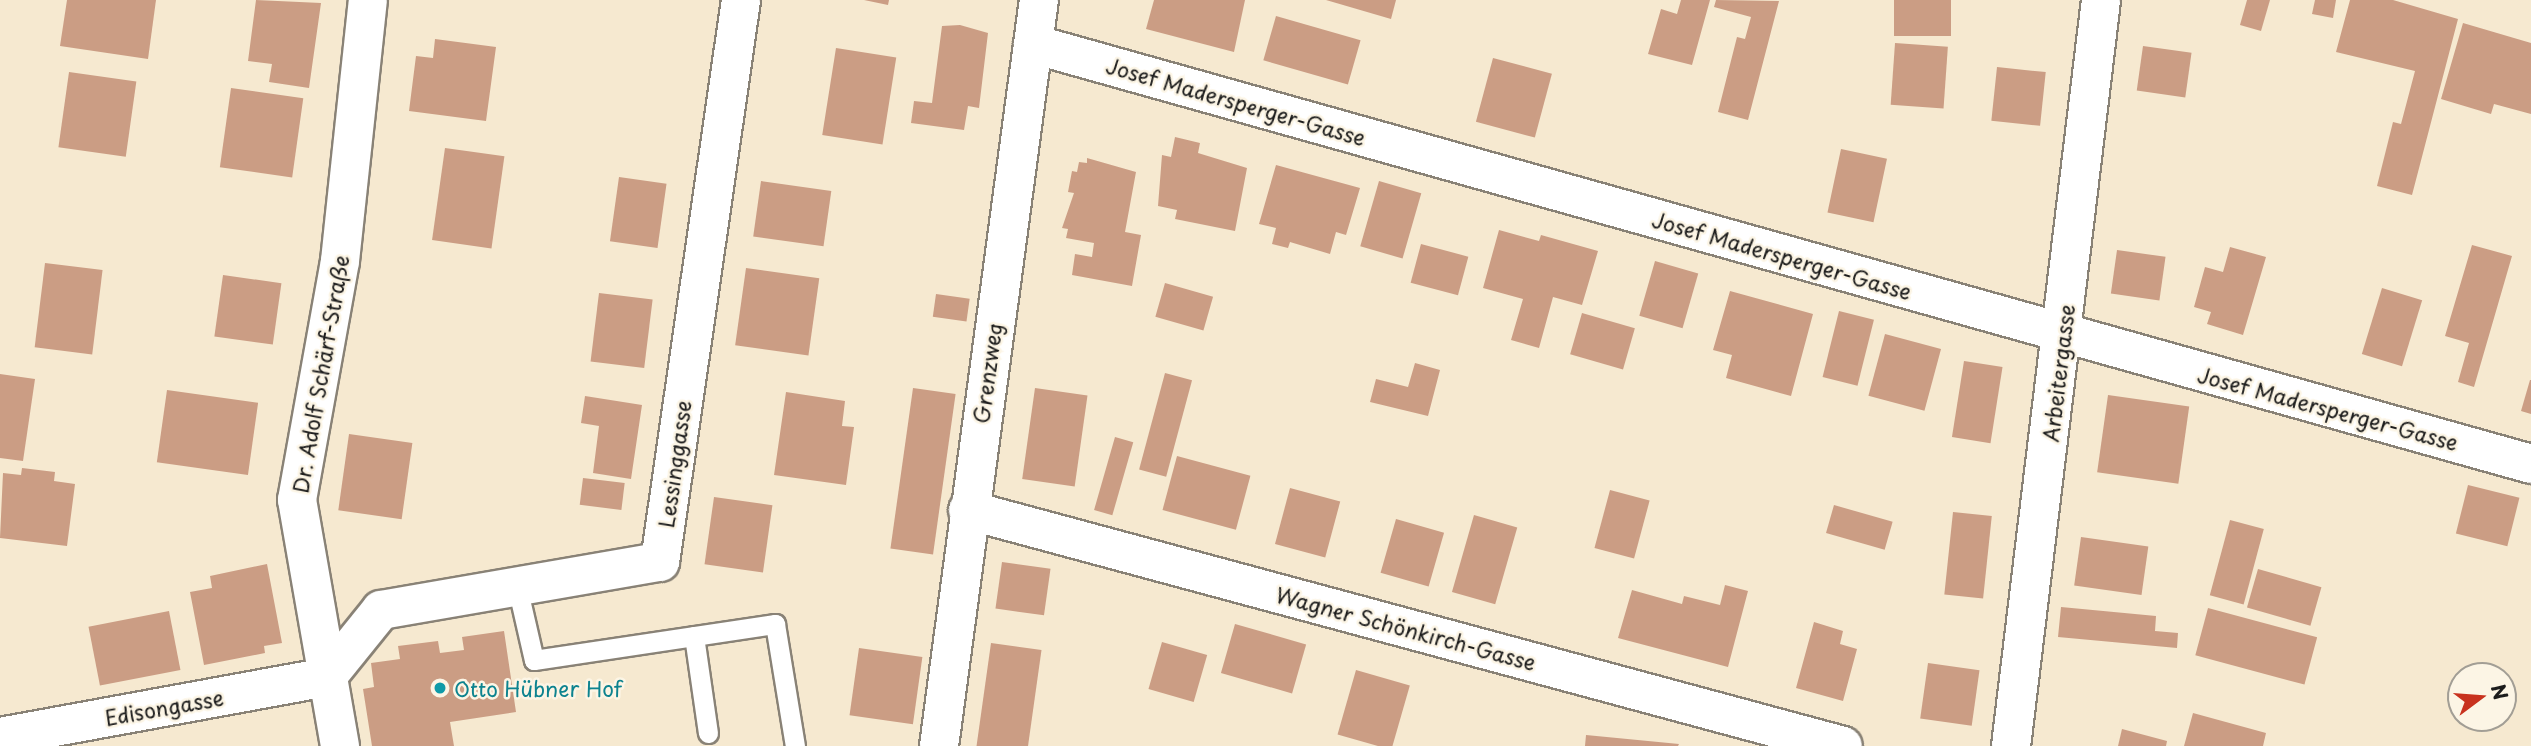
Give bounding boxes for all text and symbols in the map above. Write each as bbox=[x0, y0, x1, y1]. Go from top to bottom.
street label: Josef Madersperger-Gasse bbox=[1103, 52, 1369, 150]
street label: Josef Madersperger-Gasse bbox=[1649, 206, 1915, 304]
street label: Dr. Adolf Schärf-Straße bbox=[287, 252, 353, 496]
street label: Arbeitergasse bbox=[2037, 303, 2079, 443]
street label: Grenzweg bbox=[967, 321, 1007, 425]
street label: Josef Madersperger-Gasse bbox=[2195, 361, 2461, 455]
street label: Lessinggasse bbox=[653, 399, 695, 529]
street label: Wagner Schönkirch-Gasse bbox=[1273, 581, 1539, 675]
north arrow bbox=[2447, 662, 2517, 732]
place label: Otto Hübner Hof bbox=[454, 675, 623, 701]
marker: Otto Hübner Hof bbox=[432, 680, 448, 696]
text: N bbox=[2485, 681, 2516, 703]
street label: Edisongasse bbox=[103, 684, 225, 730]

